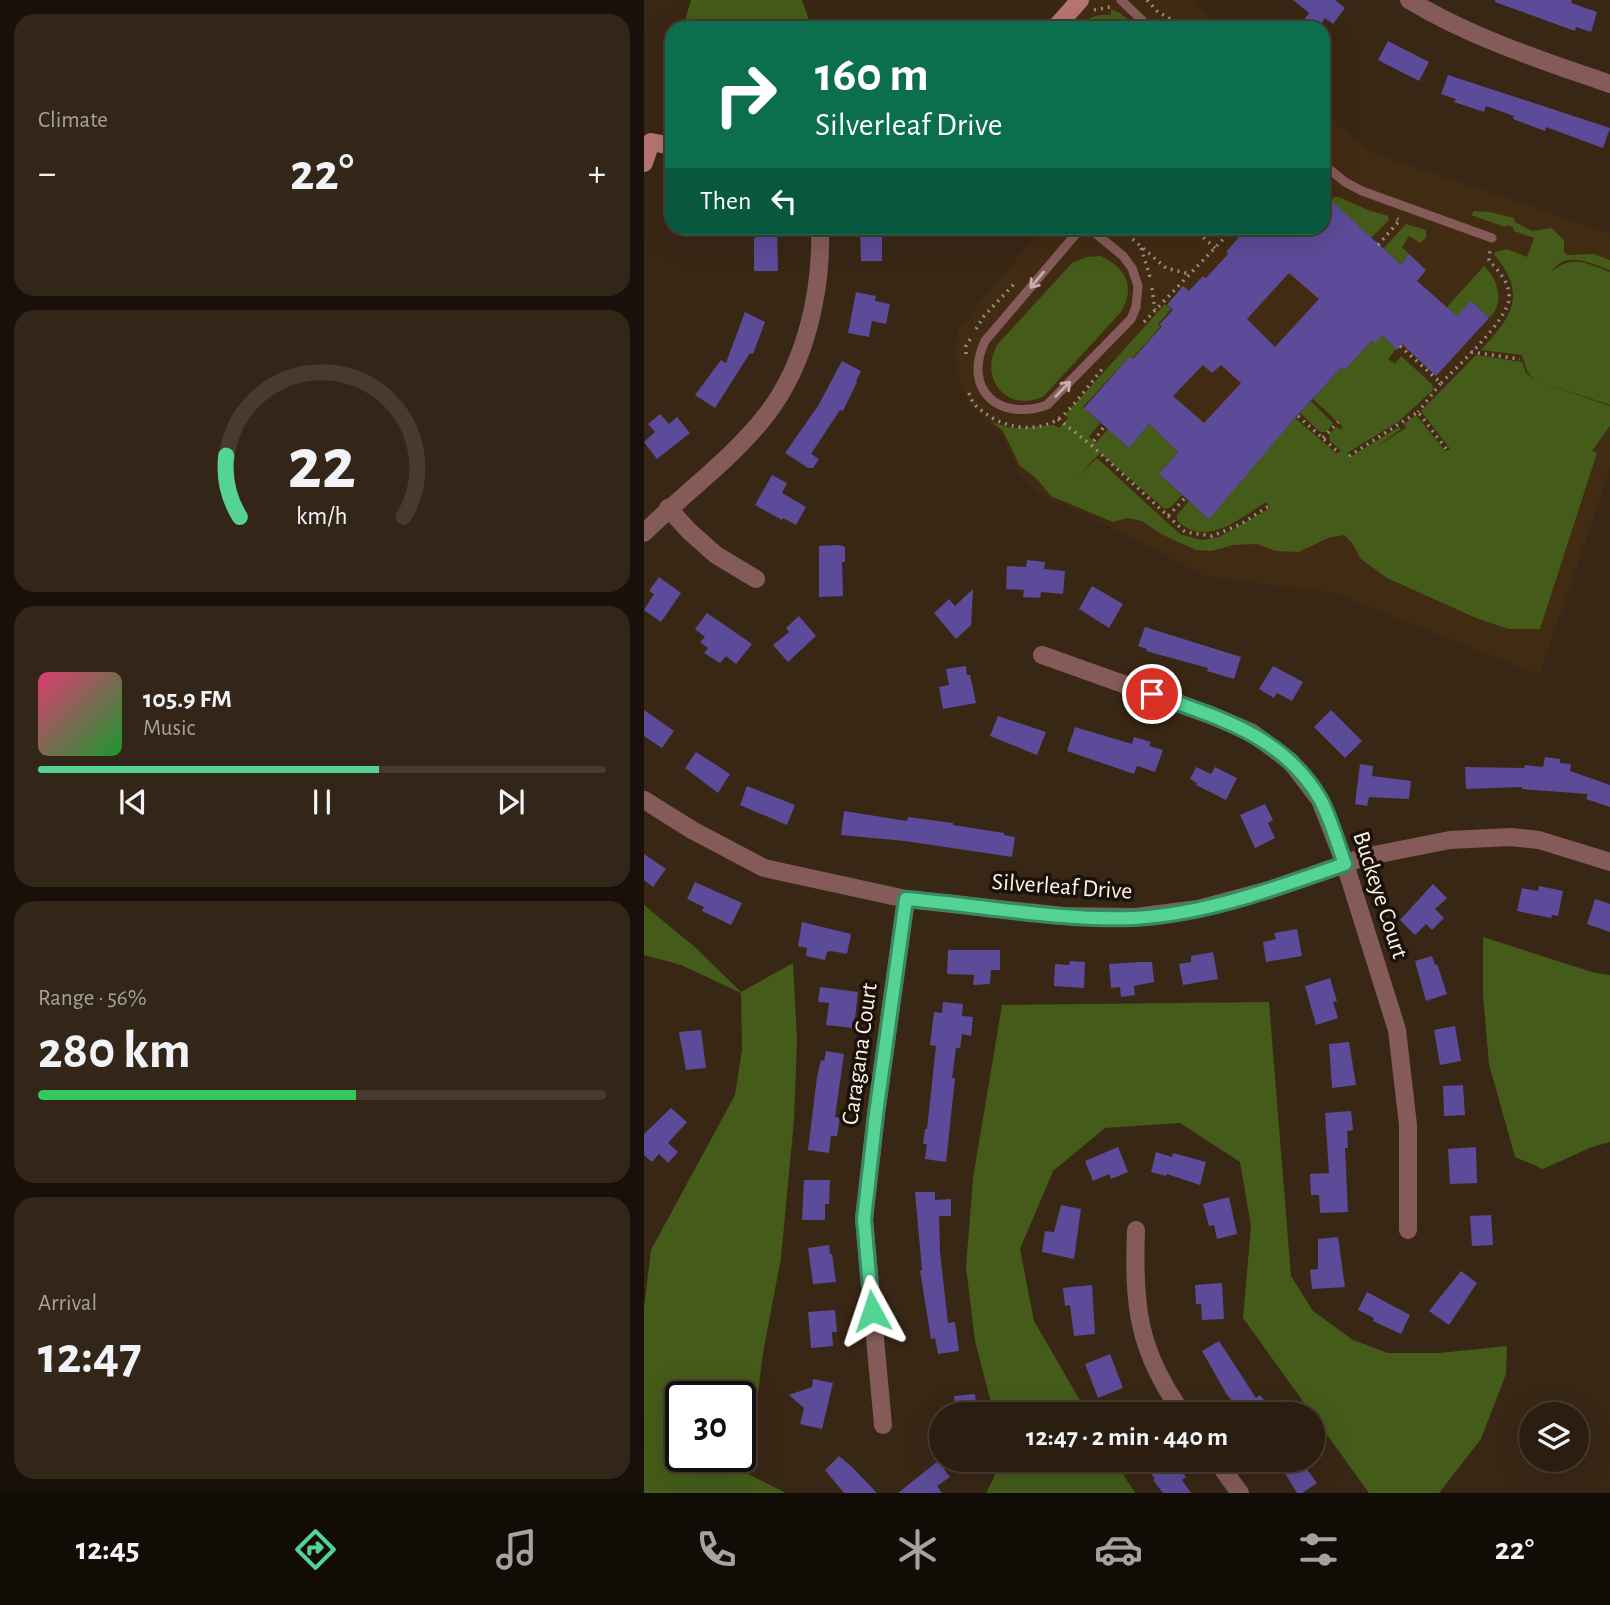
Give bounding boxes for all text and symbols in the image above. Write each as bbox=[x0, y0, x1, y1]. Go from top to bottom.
icon: right bbox=[700, 49, 791, 140]
text: 160 m bbox=[815, 51, 929, 100]
text: Climate bbox=[38, 109, 108, 132]
text: Silverleaf Drive bbox=[815, 109, 1003, 141]
text: 22° bbox=[290, 147, 354, 199]
text: − bbox=[38, 155, 56, 193]
text: + bbox=[588, 155, 606, 193]
icon: left bbox=[765, 182, 803, 220]
text: Then bbox=[700, 188, 751, 214]
one-way arrow bbox=[1029, 270, 1045, 288]
one-way arrow bbox=[1055, 380, 1072, 397]
text: 22 bbox=[288, 429, 356, 502]
text: km/h bbox=[296, 503, 348, 528]
pin bbox=[1122, 664, 1182, 724]
icon: arrive bbox=[1133, 675, 1171, 713]
text: 105.9 FM bbox=[143, 686, 232, 712]
text: Music bbox=[143, 717, 195, 740]
icon: previous bbox=[114, 783, 152, 821]
icon: pause bbox=[303, 783, 341, 821]
icon: next bbox=[492, 783, 530, 821]
street label: Buckeye Court bbox=[1348, 828, 1412, 962]
street label: Silverleaf Drive bbox=[991, 870, 1133, 904]
street label: Caragana Court bbox=[838, 981, 882, 1126]
text: Range · 56% bbox=[38, 987, 147, 1010]
text: 280 km bbox=[38, 1025, 191, 1077]
position arrow bbox=[835, 1274, 909, 1348]
text: Arrival bbox=[38, 1292, 97, 1315]
text: 12:47 bbox=[38, 1330, 142, 1382]
speed limit sign: 30 bbox=[665, 1381, 756, 1472]
map controls bbox=[1519, 1402, 1589, 1472]
button: layers bbox=[1519, 1402, 1589, 1472]
text: 12:47 · 2 min · 440 m bbox=[1026, 1424, 1228, 1450]
icon: directions bbox=[291, 1525, 340, 1574]
icon: music bbox=[492, 1525, 541, 1574]
icon: phone bbox=[692, 1525, 741, 1574]
icon: climate bbox=[893, 1525, 942, 1574]
icon: car bbox=[1094, 1525, 1143, 1574]
icon: filters bbox=[1294, 1525, 1343, 1574]
text: 12:45 bbox=[76, 1533, 140, 1565]
text: 22° bbox=[1495, 1533, 1534, 1565]

